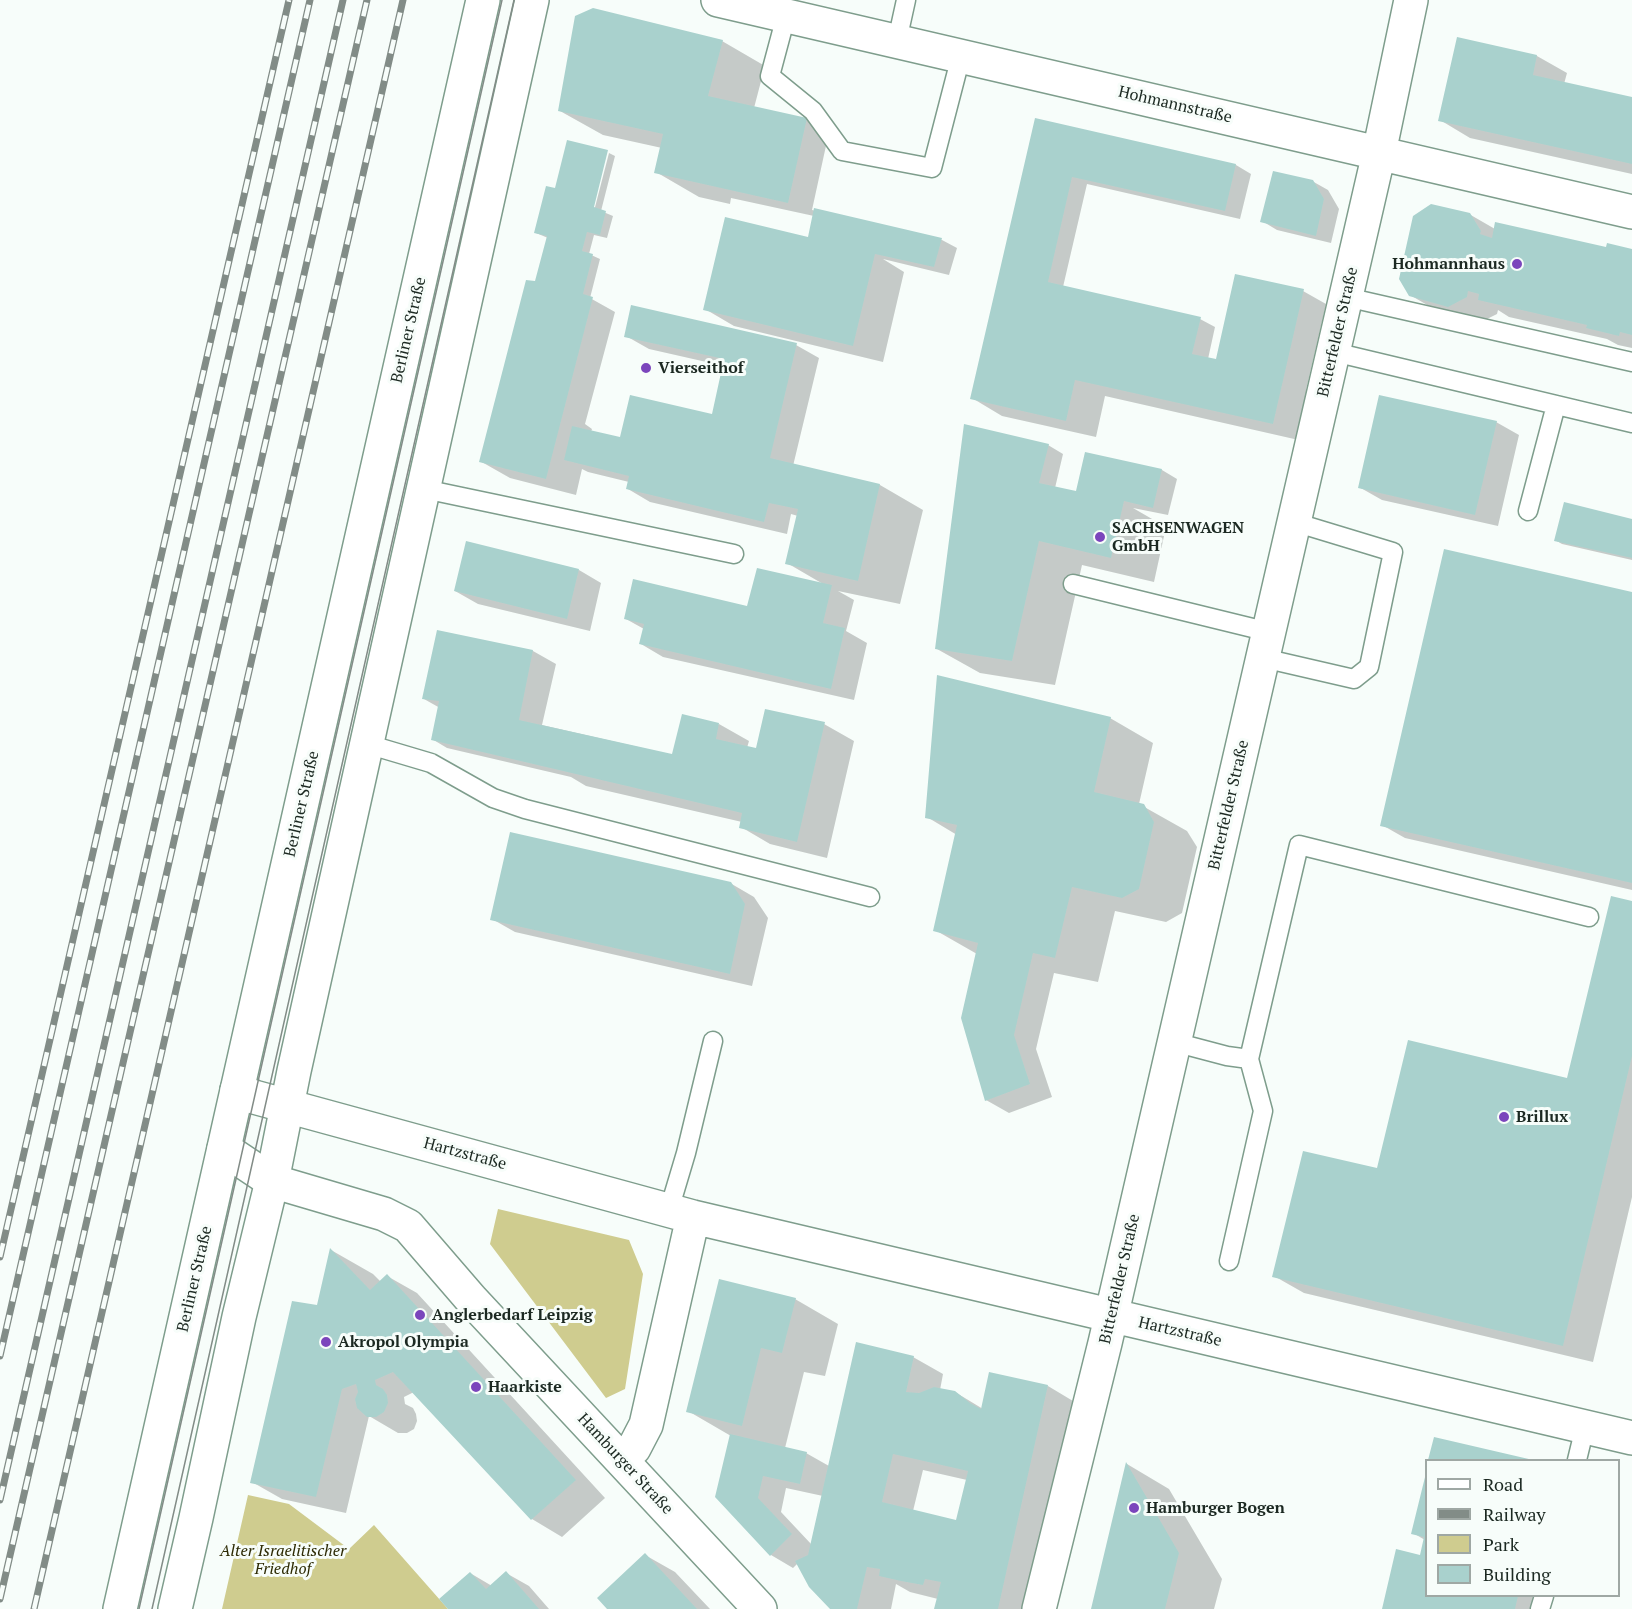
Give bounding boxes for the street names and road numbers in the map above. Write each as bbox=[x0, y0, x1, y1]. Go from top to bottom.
street label: Hohmannstraße bbox=[1116, 83, 1234, 127]
street label: Bitterfelder Straße bbox=[1314, 265, 1362, 399]
street label: Berliner Straße bbox=[387, 275, 431, 385]
street label: Bitterfelder Straße bbox=[1205, 738, 1253, 872]
street label: Berliner Straße bbox=[280, 749, 324, 859]
street label: Hartzstraße bbox=[421, 1134, 509, 1174]
street label: Bitterfelder Straße bbox=[1096, 1212, 1144, 1346]
street label: Berliner Straße bbox=[173, 1224, 217, 1334]
street label: Hartzstraße bbox=[1136, 1313, 1224, 1351]
street label: Hamburger Straße bbox=[573, 1410, 677, 1518]

